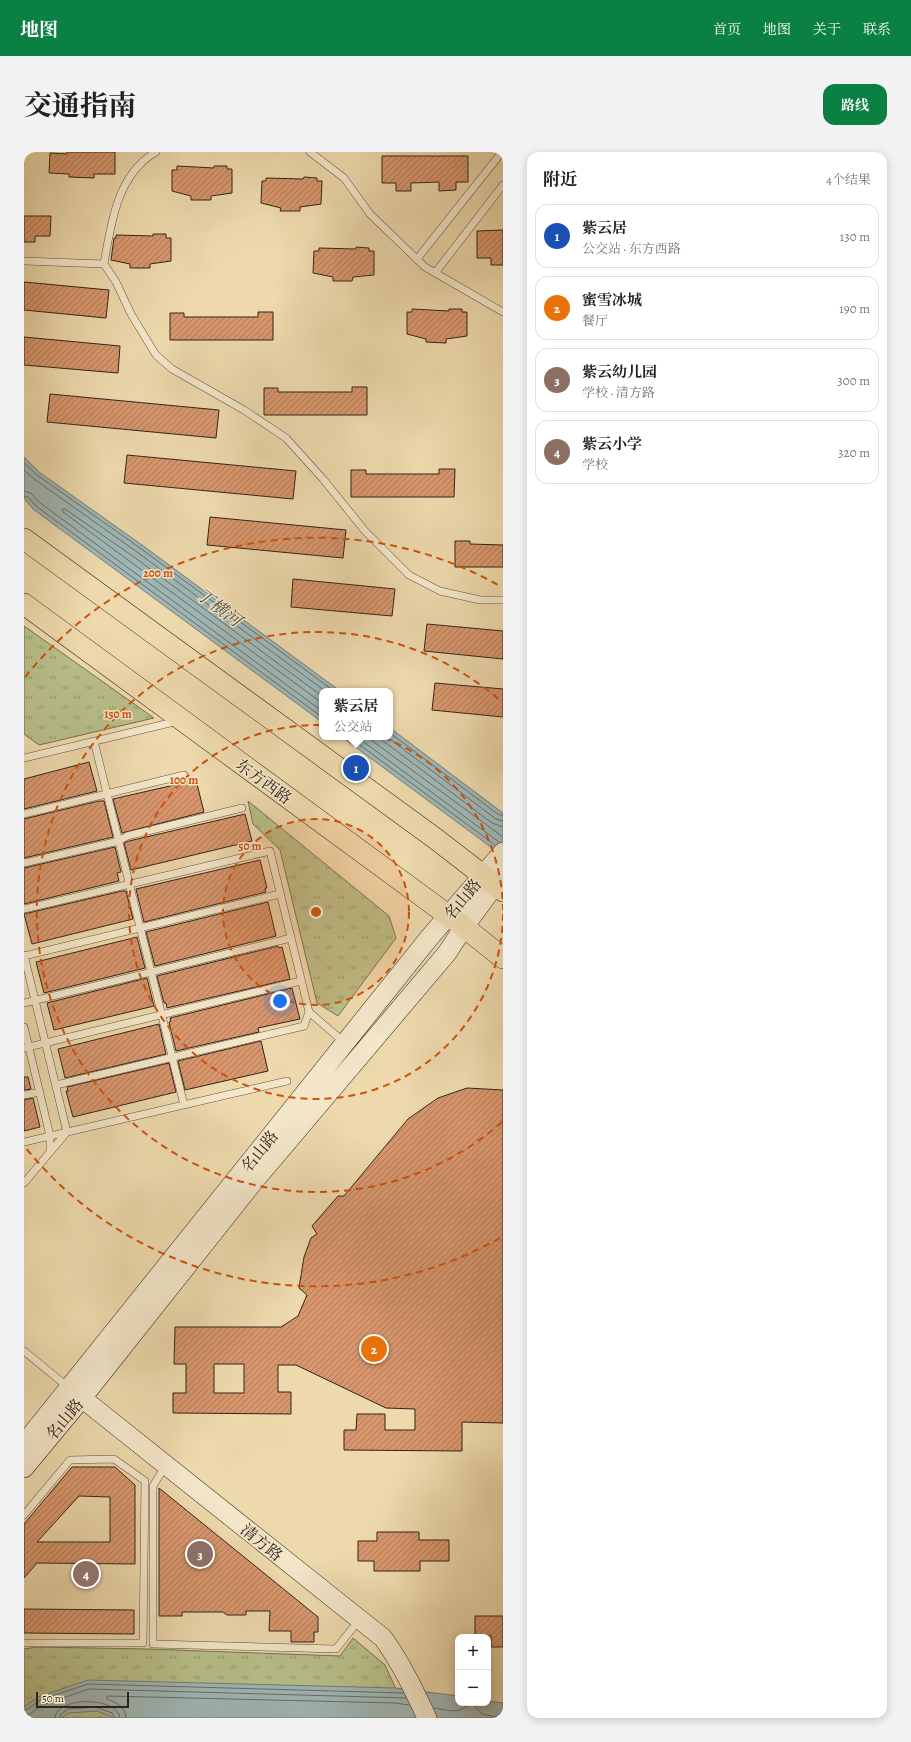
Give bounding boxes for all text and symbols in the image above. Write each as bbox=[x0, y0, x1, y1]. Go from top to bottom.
text: 地图 bbox=[20, 17, 58, 43]
text: 首页 bbox=[713, 20, 741, 39]
text: 地图 bbox=[763, 20, 791, 39]
text: 关于 bbox=[813, 20, 841, 39]
text: 联系 bbox=[863, 20, 891, 39]
button: 路线 bbox=[823, 84, 887, 125]
text: 交通指南 bbox=[24, 87, 136, 125]
text: 附近 bbox=[543, 168, 577, 191]
text: 4个结果 bbox=[826, 171, 871, 188]
text: 紫云居 bbox=[582, 218, 627, 238]
text: 1 bbox=[555, 228, 559, 245]
text: 130 m bbox=[840, 228, 870, 245]
text: 公交站 · 东方西路 bbox=[582, 240, 681, 257]
text: 蜜雪冰城 bbox=[582, 290, 642, 310]
text: 2 bbox=[554, 300, 560, 317]
text: 190 m bbox=[839, 300, 870, 317]
text: 餐厅 bbox=[582, 312, 608, 329]
text: 紫云幼儿园 bbox=[582, 362, 657, 382]
text: 3 bbox=[554, 372, 560, 389]
text: 300 m bbox=[837, 372, 870, 389]
text: 学校 · 清方路 bbox=[582, 384, 655, 401]
text: 紫云小学 bbox=[582, 434, 642, 454]
text: 4 bbox=[554, 444, 560, 461]
text: 320 m bbox=[838, 444, 870, 461]
text: 学校 bbox=[582, 456, 608, 473]
text: 200 m bbox=[143, 565, 173, 581]
water label: 丁横河 bbox=[191, 583, 248, 634]
popup bbox=[319, 688, 393, 740]
text: 紫云居 bbox=[333, 696, 379, 716]
text: 150 m bbox=[104, 706, 132, 722]
text: 公交站 bbox=[333, 718, 373, 735]
pin: 1 bbox=[343, 753, 369, 783]
street label: 东方西路 bbox=[231, 754, 296, 810]
text: 100 m bbox=[170, 772, 198, 788]
text: 50 m bbox=[238, 838, 262, 854]
street label: 名山路 bbox=[439, 874, 487, 925]
centre of rings bbox=[309, 905, 323, 919]
your location bbox=[270, 991, 290, 1011]
street label: 名山路 bbox=[236, 1126, 283, 1177]
pin: 2 bbox=[361, 1334, 387, 1364]
street label: 名山路 bbox=[41, 1394, 89, 1445]
street label: 清方路 bbox=[236, 1519, 287, 1566]
pin: 3 bbox=[187, 1539, 213, 1569]
pin: 4 bbox=[73, 1559, 99, 1589]
map controls bbox=[455, 1634, 491, 1706]
button: + bbox=[455, 1634, 491, 1670]
button: − bbox=[455, 1670, 491, 1706]
scale bar bbox=[36, 1690, 129, 1709]
text: 50 m bbox=[42, 1691, 64, 1706]

